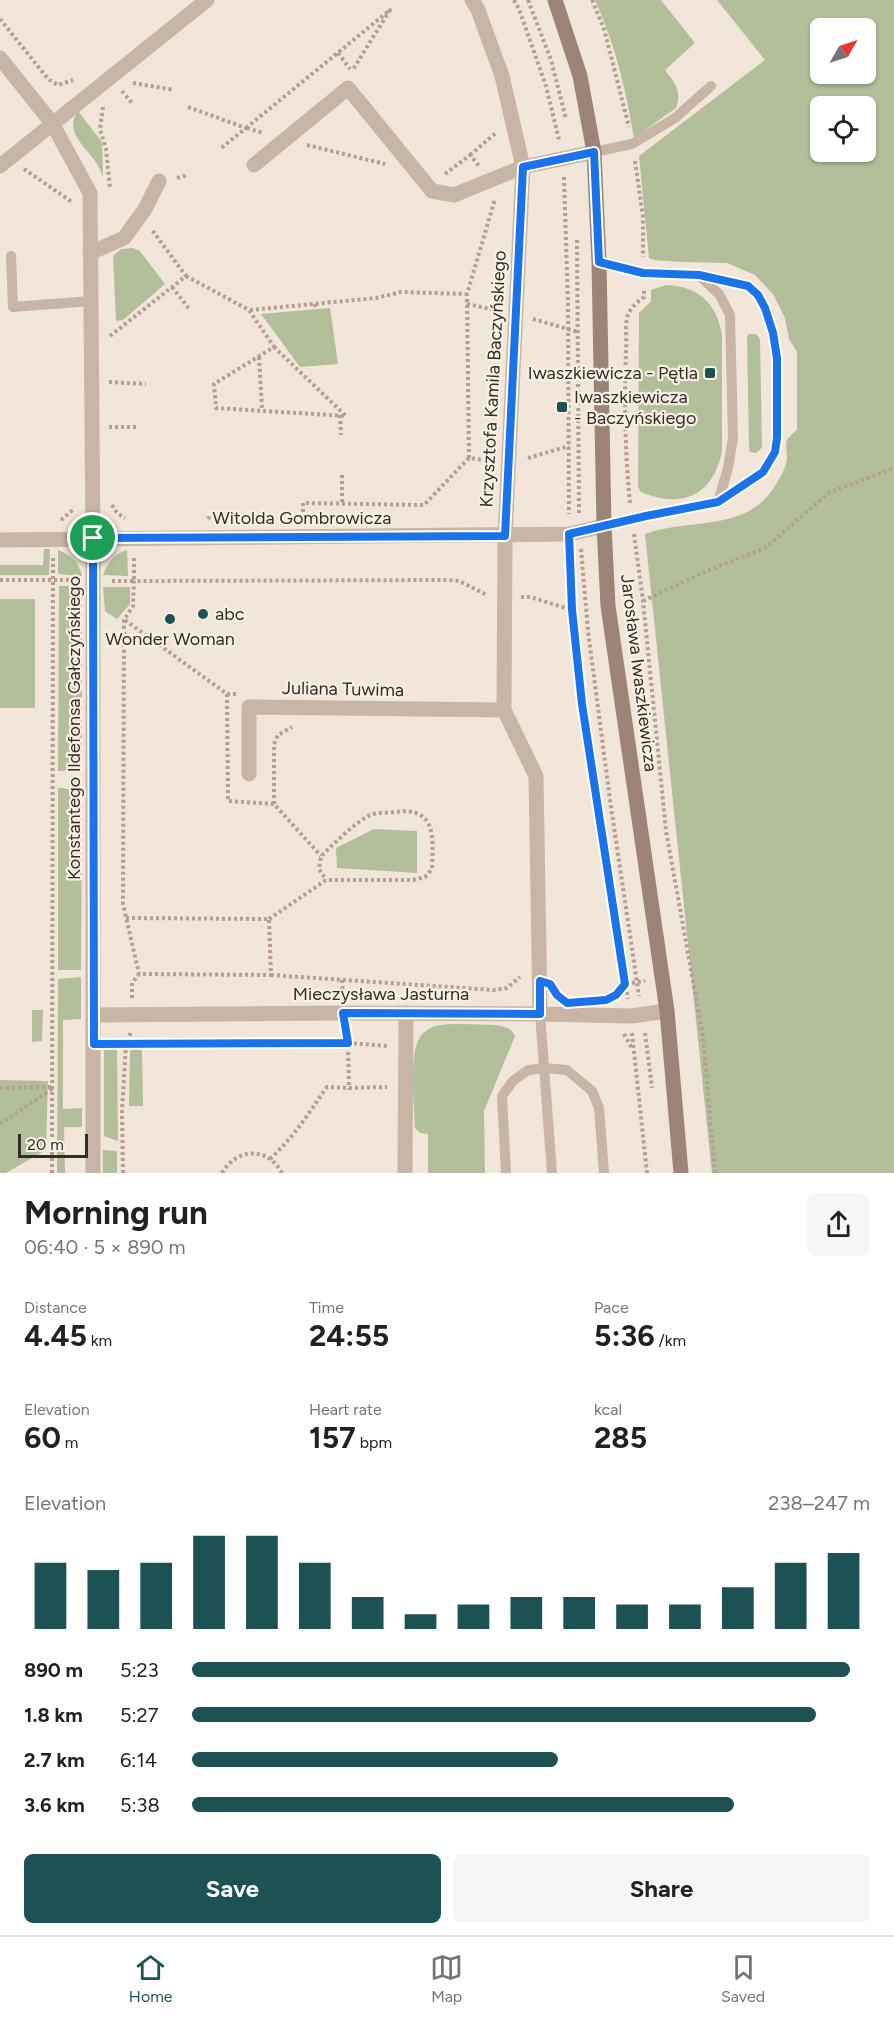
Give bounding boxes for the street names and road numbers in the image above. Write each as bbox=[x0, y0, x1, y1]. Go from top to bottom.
street label: Krzysztofa Kamila Baczyńskiego bbox=[475, 250, 511, 508]
street label: Witolda Gombrowicza bbox=[212, 507, 392, 529]
street label: Jarosława Iwaszkiewicza bbox=[616, 573, 662, 773]
street label: Konstantego Ildefonsa Gałczyńskiego bbox=[63, 576, 85, 880]
street label: Juliana Tuwima bbox=[282, 677, 404, 701]
street label: Mieczysława Jasturna bbox=[293, 983, 469, 1005]

